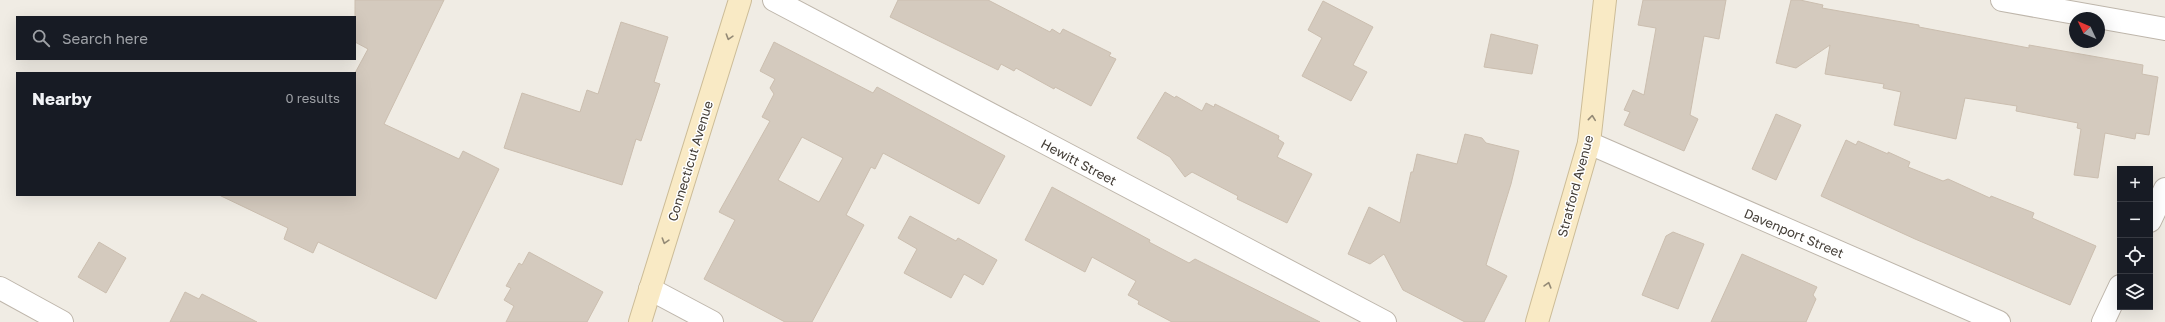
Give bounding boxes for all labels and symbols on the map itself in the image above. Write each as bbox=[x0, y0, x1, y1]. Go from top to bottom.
north arrow bbox=[2069, 12, 2105, 48]
one-way arrow bbox=[725, 34, 734, 41]
street label: Connecticut Avenue bbox=[664, 99, 716, 223]
one-way arrow bbox=[1587, 115, 1596, 121]
street label: Stratford Avenue bbox=[1554, 133, 1596, 239]
street label: Hewitt Street bbox=[1038, 135, 1120, 189]
street label: Davenport Street bbox=[1742, 205, 1846, 261]
one-way arrow bbox=[661, 238, 670, 245]
one-way arrow bbox=[1543, 281, 1552, 288]

